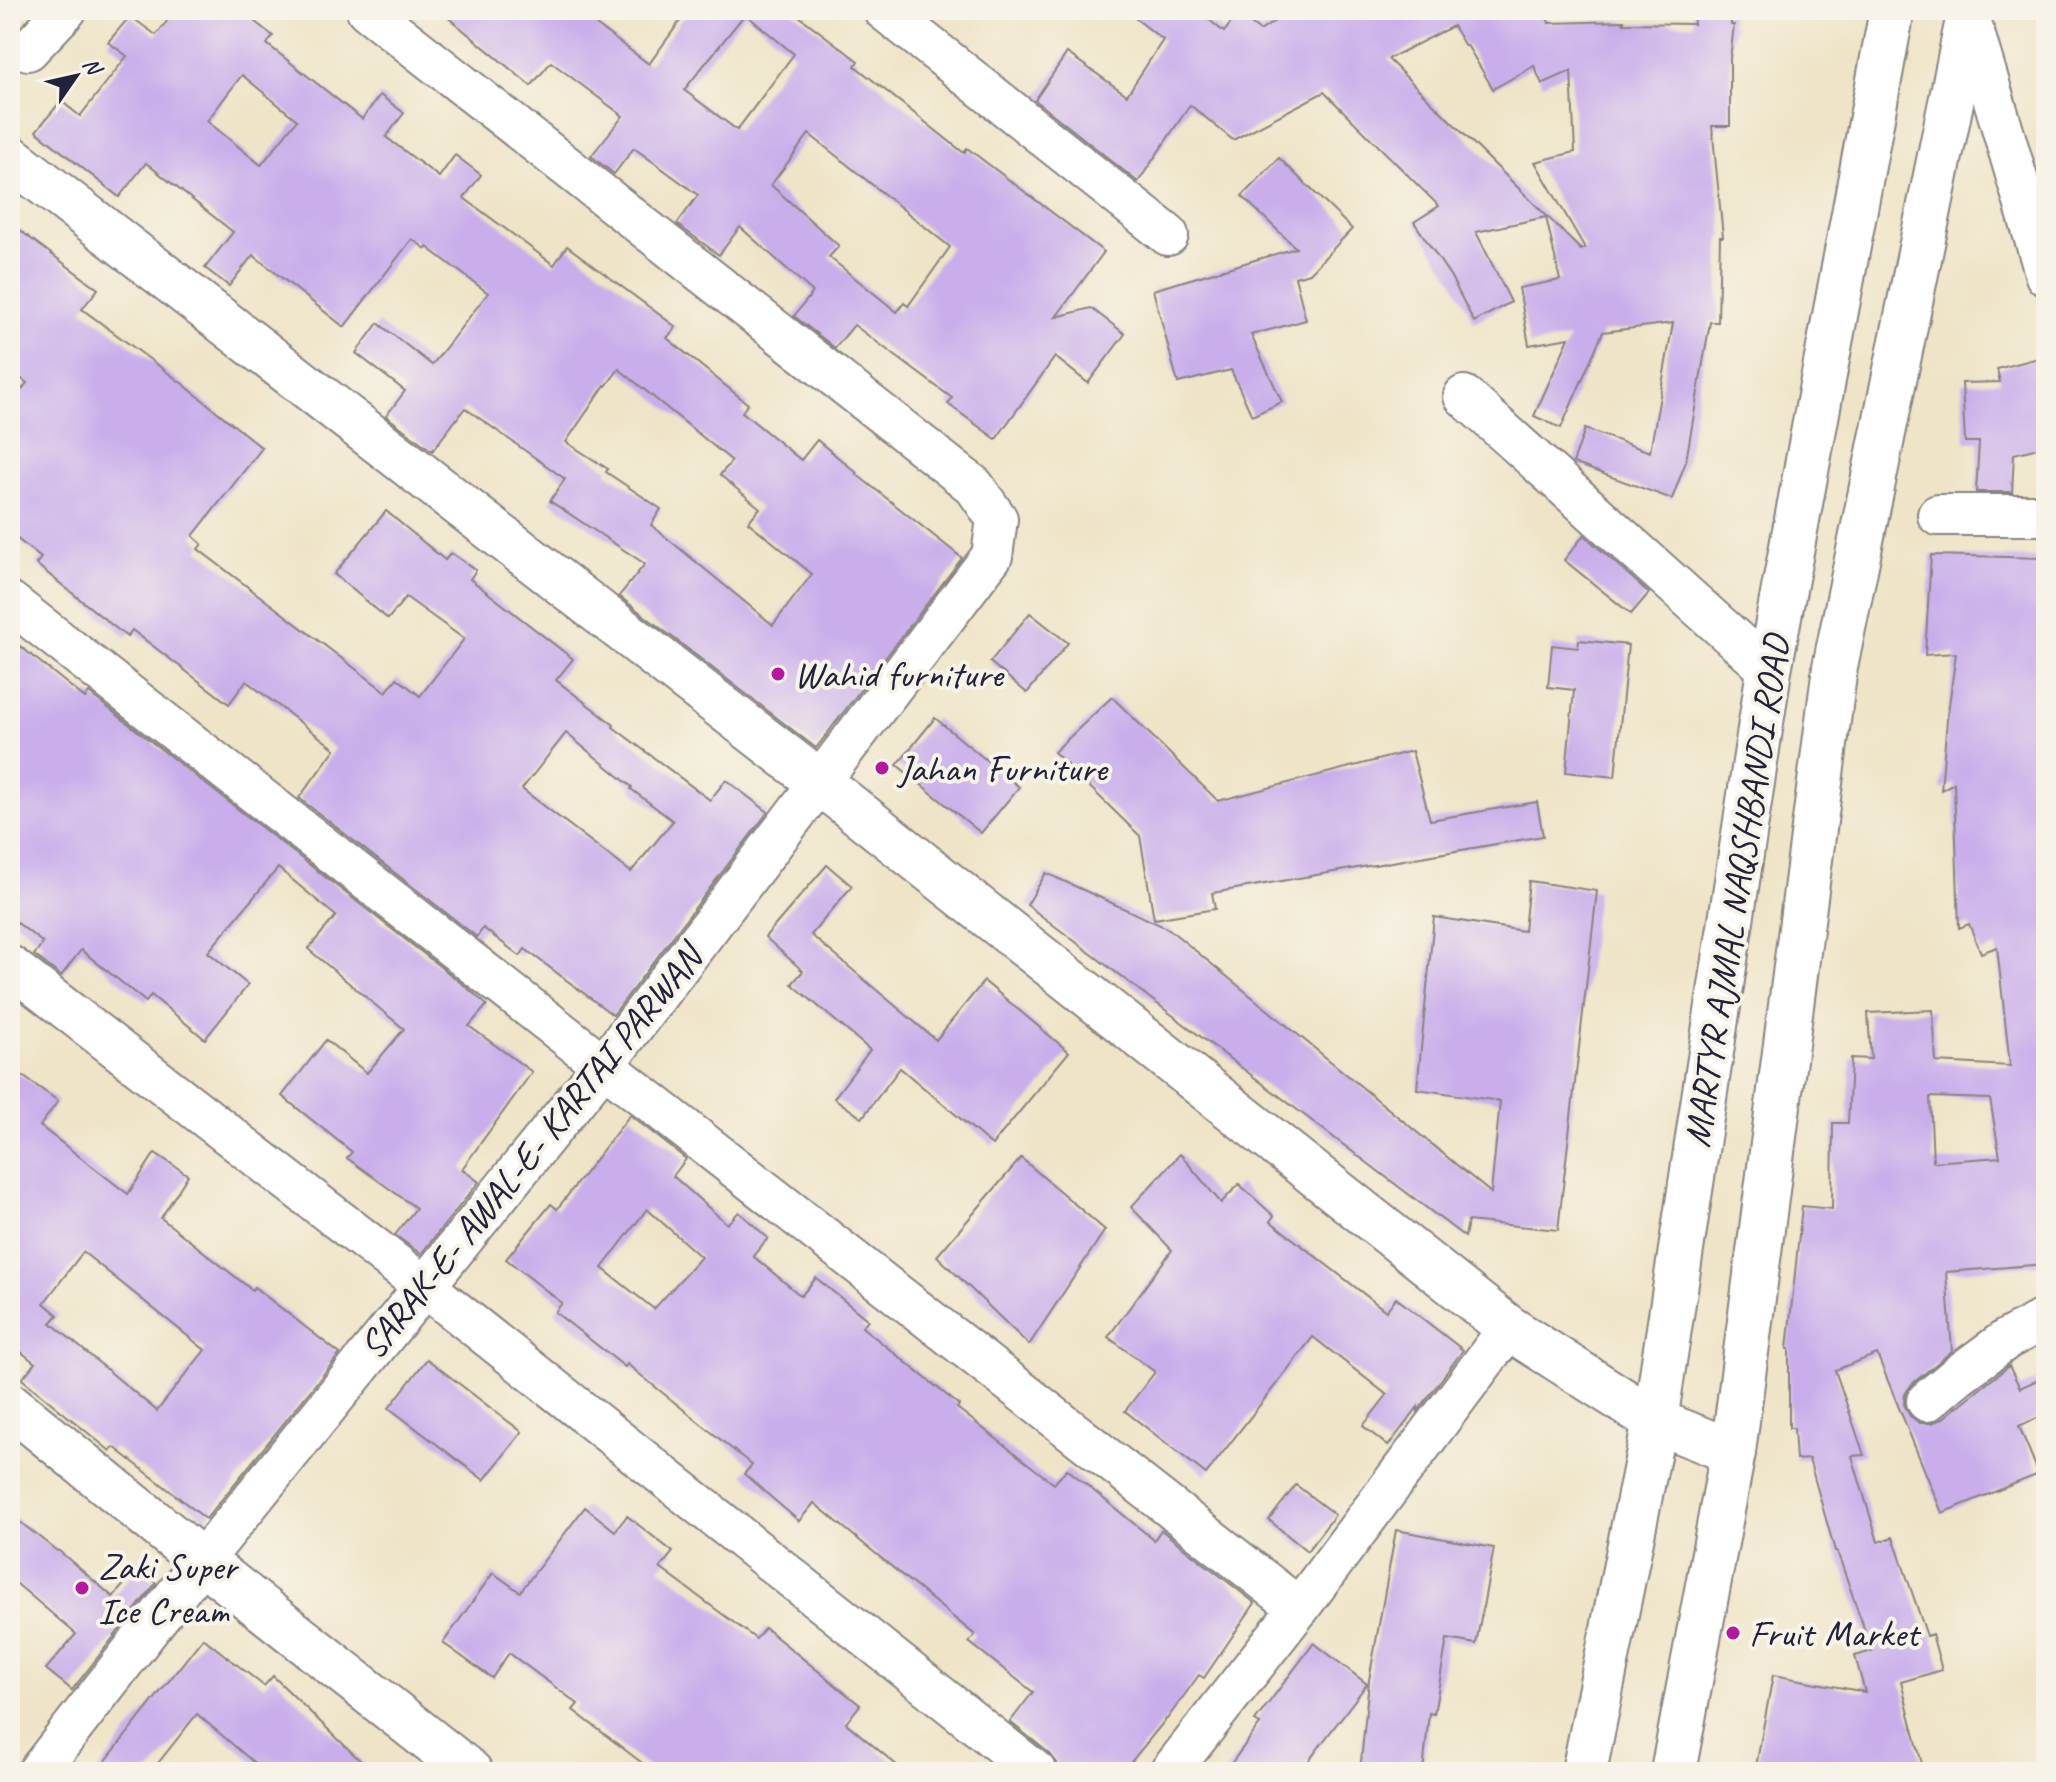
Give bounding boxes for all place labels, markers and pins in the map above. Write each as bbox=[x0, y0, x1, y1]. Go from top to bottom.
place label: Wahid furniture bbox=[794, 651, 1005, 698]
marker: Wahid furniture bbox=[769, 665, 787, 683]
place label: Jahan Furniture bbox=[896, 745, 1109, 792]
marker: Jahan Furniture bbox=[873, 759, 891, 777]
place label: Zaki Super Ice Cream bbox=[98, 1543, 240, 1634]
marker: Zaki Super Ice Cream bbox=[73, 1579, 91, 1597]
place label: Fruit Market bbox=[1749, 1610, 1922, 1657]
marker: Fruit Market bbox=[1724, 1624, 1742, 1642]

